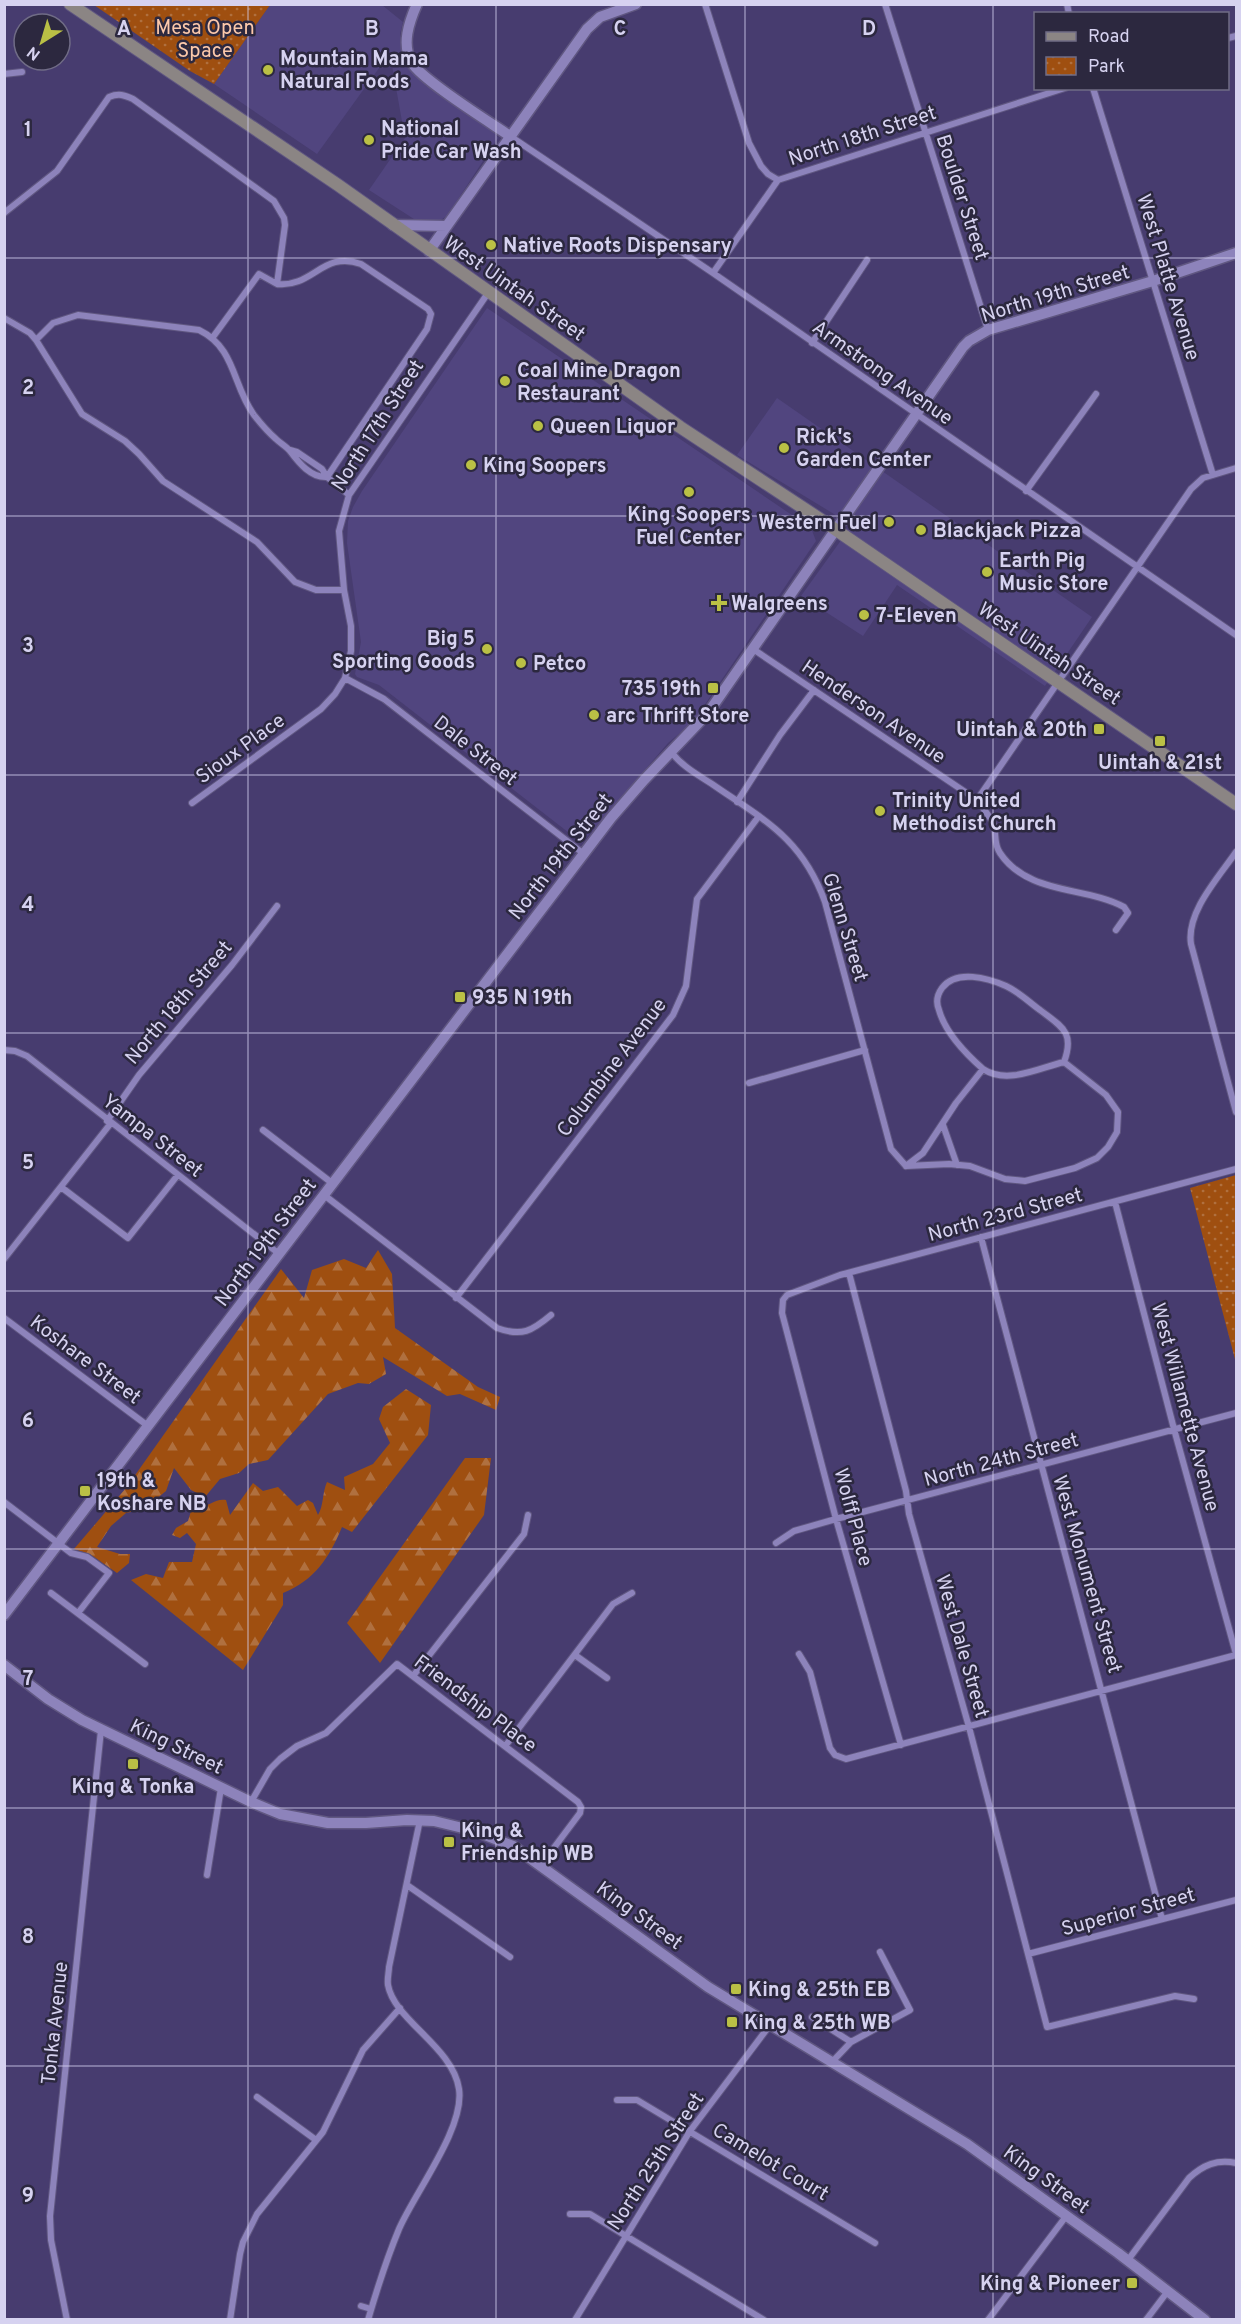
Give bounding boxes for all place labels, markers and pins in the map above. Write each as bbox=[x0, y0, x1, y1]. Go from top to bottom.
place label: Mountain Mama Natural Foods bbox=[280, 47, 428, 96]
marker: Mountain Mama Natural Foods bbox=[261, 63, 275, 77]
place label: National Pride Car Wash bbox=[381, 117, 522, 166]
marker: National Pride Car Wash bbox=[362, 133, 376, 147]
place label: Native Roots Dispensary bbox=[503, 234, 732, 260]
marker: Native Roots Dispensary bbox=[484, 238, 498, 252]
place label: Coal Mine Dragon Restaurant bbox=[517, 359, 681, 408]
marker: Coal Mine Dragon Restaurant bbox=[498, 374, 512, 388]
place label: Queen Liquor bbox=[550, 415, 676, 441]
marker: Queen Liquor bbox=[531, 419, 545, 433]
place label: Rick's Garden Center bbox=[796, 425, 932, 474]
marker: Rick's Garden Center bbox=[777, 441, 791, 455]
place label: King Soopers bbox=[483, 454, 607, 480]
marker: King Soopers bbox=[464, 458, 478, 472]
marker: King Soopers Fuel Center bbox=[682, 485, 696, 499]
place label: King Soopers Fuel Center bbox=[627, 503, 751, 552]
place label: Western Fuel bbox=[758, 511, 877, 537]
marker: Western Fuel bbox=[882, 515, 896, 529]
place label: Blackjack Pizza bbox=[933, 519, 1081, 545]
marker: Blackjack Pizza bbox=[914, 523, 928, 537]
place label: Earth Pig Music Store bbox=[999, 549, 1108, 598]
marker: Earth Pig Music Store bbox=[980, 565, 994, 579]
place label: Walgreens bbox=[731, 592, 828, 618]
marker: Walgreens bbox=[712, 596, 726, 610]
place label: 7-Eleven bbox=[876, 604, 957, 630]
marker: 7-Eleven bbox=[857, 608, 871, 622]
place label: Big 5 Sporting Goods bbox=[332, 627, 475, 676]
marker: Big 5 Sporting Goods bbox=[480, 642, 494, 656]
place label: Petco bbox=[533, 652, 586, 678]
marker: Petco bbox=[514, 656, 528, 670]
place label: 735 19th bbox=[622, 677, 701, 703]
marker: 735 19th bbox=[706, 681, 720, 695]
place label: arc Thrift Store bbox=[606, 704, 749, 730]
marker: arc Thrift Store bbox=[587, 708, 601, 722]
place label: Uintah & 20th bbox=[956, 718, 1087, 744]
marker: Uintah & 20th bbox=[1092, 722, 1106, 736]
marker: Uintah & 21st bbox=[1153, 734, 1167, 748]
place label: Uintah & 21st bbox=[1098, 751, 1222, 777]
place label: Trinity United Methodist Church bbox=[892, 789, 1057, 838]
marker: Trinity United Methodist Church bbox=[873, 804, 887, 818]
place label: 935 N 19th bbox=[472, 986, 572, 1012]
marker: 935 N 19th bbox=[453, 990, 467, 1004]
place label: 19th & Koshare NB bbox=[97, 1469, 207, 1518]
marker: 19th & Koshare NB bbox=[78, 1484, 92, 1498]
marker: King & Tonka bbox=[126, 1757, 140, 1771]
place label: King & Tonka bbox=[72, 1775, 194, 1801]
place label: King & Friendship WB bbox=[461, 1819, 594, 1868]
marker: King & Friendship WB bbox=[442, 1835, 456, 1849]
place label: King & 25th EB bbox=[748, 1978, 890, 2004]
marker: King & 25th EB bbox=[729, 1982, 743, 1996]
place label: King & 25th WB bbox=[744, 2011, 891, 2037]
marker: King & 25th WB bbox=[725, 2015, 739, 2029]
place label: King & Pioneer bbox=[980, 2272, 1121, 2298]
marker: King & Pioneer bbox=[1125, 2276, 1139, 2290]

